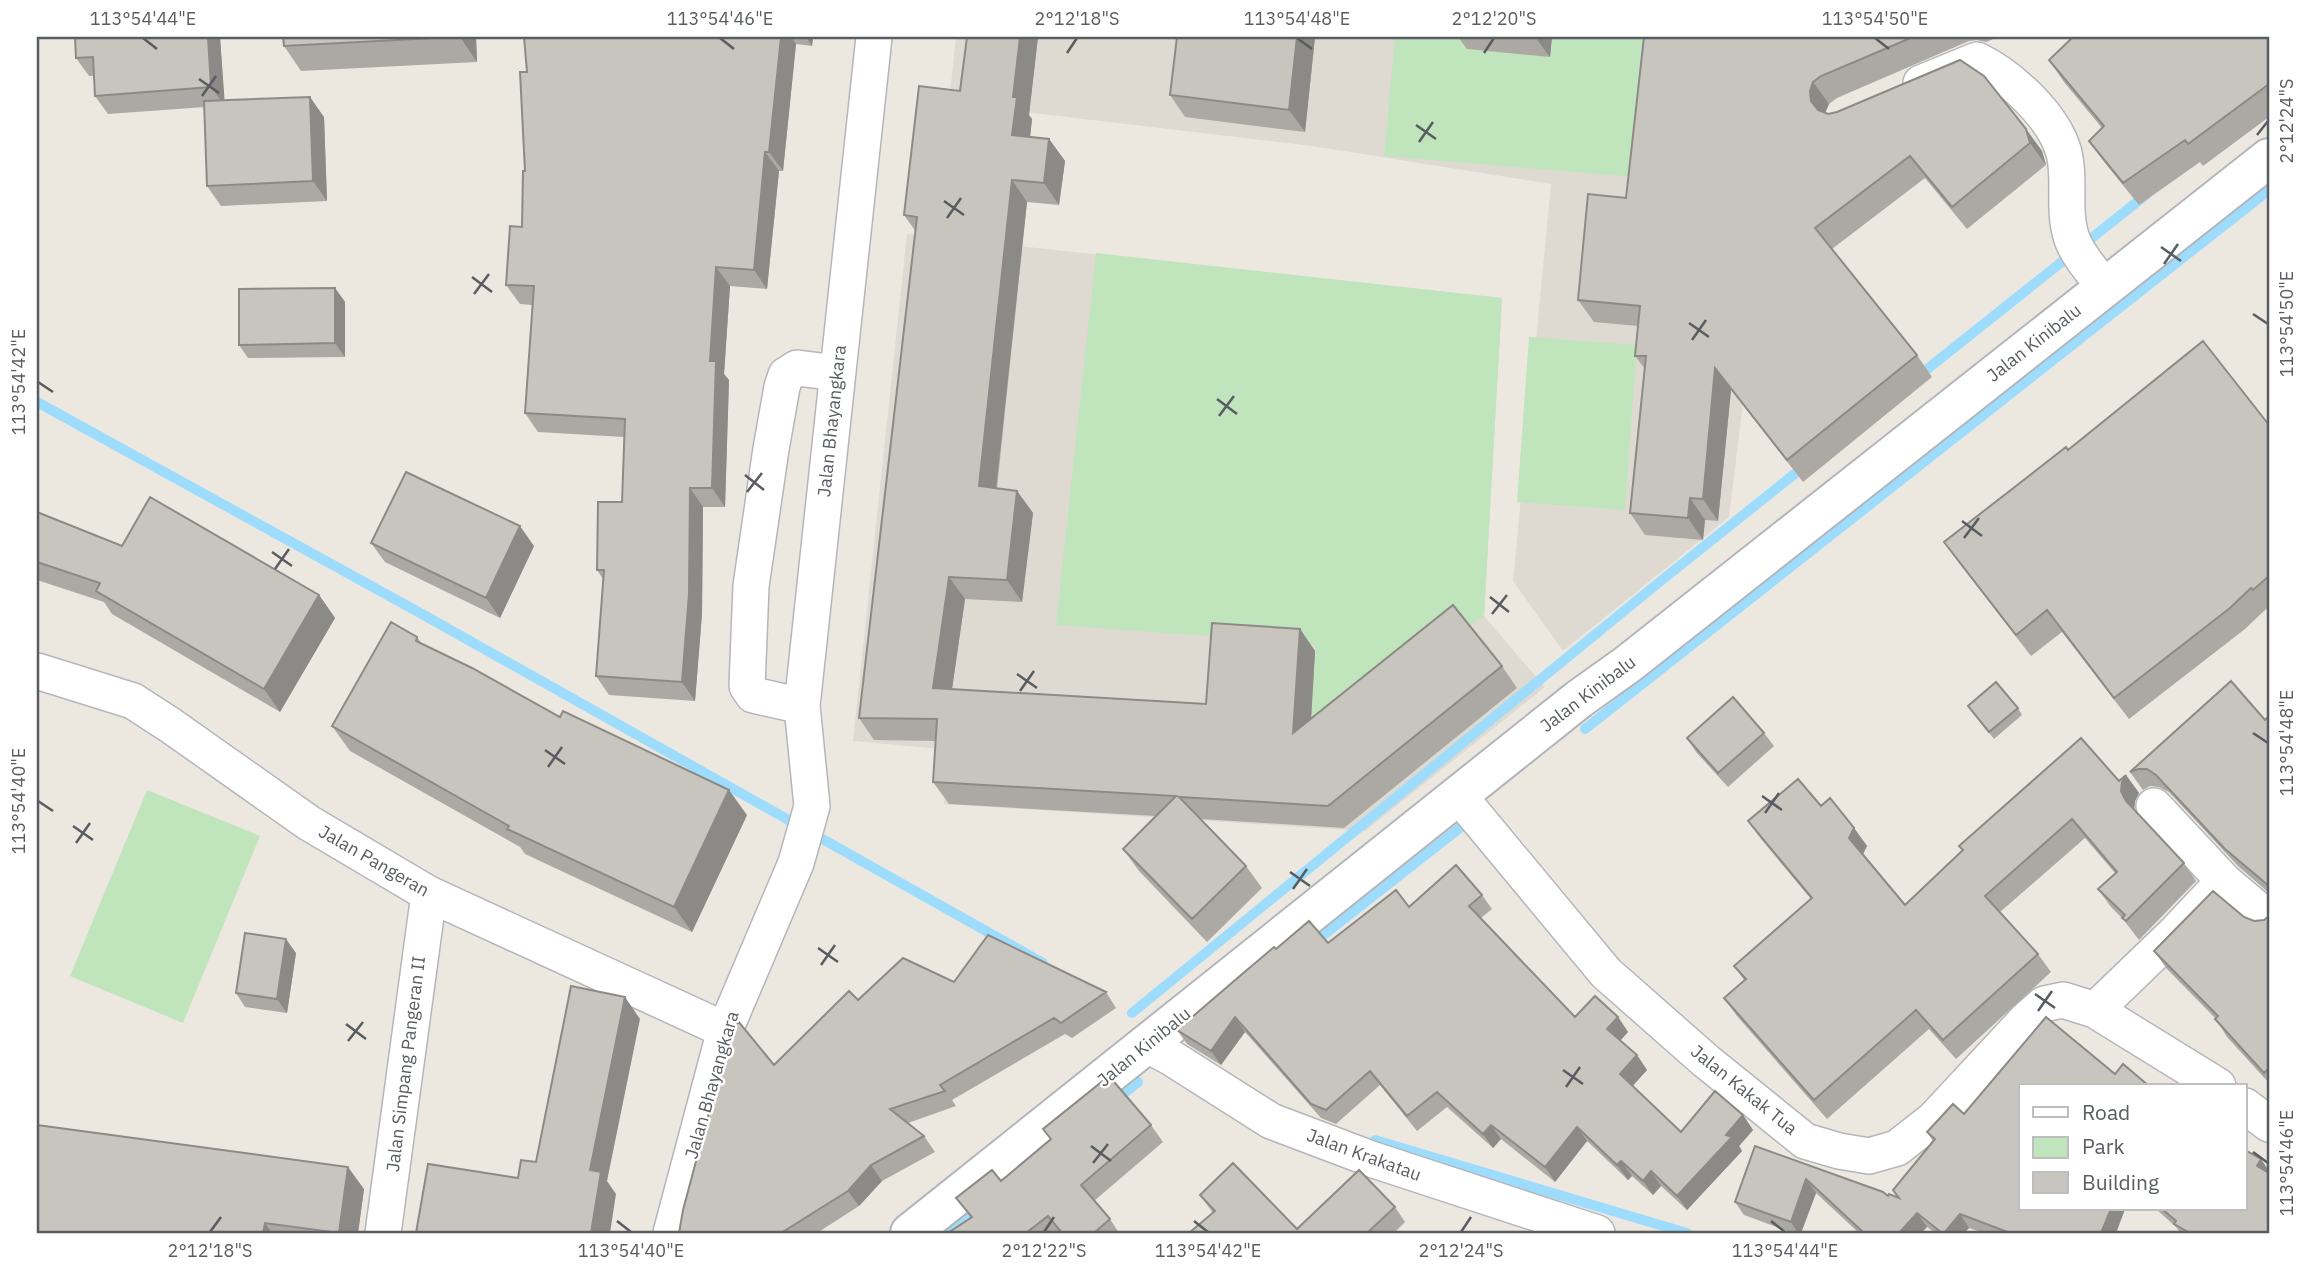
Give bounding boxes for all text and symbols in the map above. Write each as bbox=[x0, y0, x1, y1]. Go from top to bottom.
text: 113°54'44"E bbox=[90, 7, 196, 30]
text: 113°54'46"E bbox=[667, 7, 773, 30]
text: 2°12'18"S bbox=[1035, 7, 1119, 30]
text: 113°54'48"E bbox=[1244, 7, 1350, 30]
text: 2°12'20"S bbox=[1452, 7, 1536, 30]
text: 113°54'50"E bbox=[1822, 7, 1928, 30]
text: 2°12'24"S bbox=[2275, 79, 2298, 163]
text: 113°54'50"E bbox=[2275, 271, 2298, 377]
street label: Jalan Kinibalu bbox=[1982, 299, 2086, 387]
text: 113°54'42"E bbox=[7, 329, 30, 435]
street label: Jalan Bhayangkara bbox=[812, 344, 851, 498]
street label: Jalan Kinibalu bbox=[1535, 650, 1640, 737]
text: 113°54'48"E bbox=[2275, 690, 2298, 796]
text: 113°54'40"E bbox=[7, 748, 30, 854]
street label: Jalan Pangeran bbox=[315, 820, 434, 902]
street label: Jalan Simpang Pangeran II bbox=[381, 955, 430, 1173]
street label: Jalan Kinibalu bbox=[1092, 1002, 1195, 1091]
street label: Jalan Bhayangkara bbox=[679, 1008, 744, 1161]
street label: Jalan Kakak Tua bbox=[1686, 1040, 1803, 1140]
legend bbox=[2019, 1084, 2246, 1210]
text: Road bbox=[2082, 1098, 2130, 1126]
text: 113°54'46"E bbox=[2275, 1110, 2298, 1216]
street label: Jalan Krakatau bbox=[1304, 1123, 1425, 1186]
text: Park bbox=[2082, 1132, 2125, 1160]
text: Building bbox=[2082, 1168, 2159, 1196]
text: 2°12'18"S bbox=[168, 1239, 252, 1262]
text: 113°54'40"E bbox=[578, 1239, 684, 1262]
text: 2°12'22"S bbox=[1002, 1239, 1086, 1262]
text: 113°54'42"E bbox=[1155, 1239, 1261, 1262]
text: 2°12'24"S bbox=[1419, 1239, 1503, 1262]
text: 113°54'44"E bbox=[1732, 1239, 1838, 1262]

